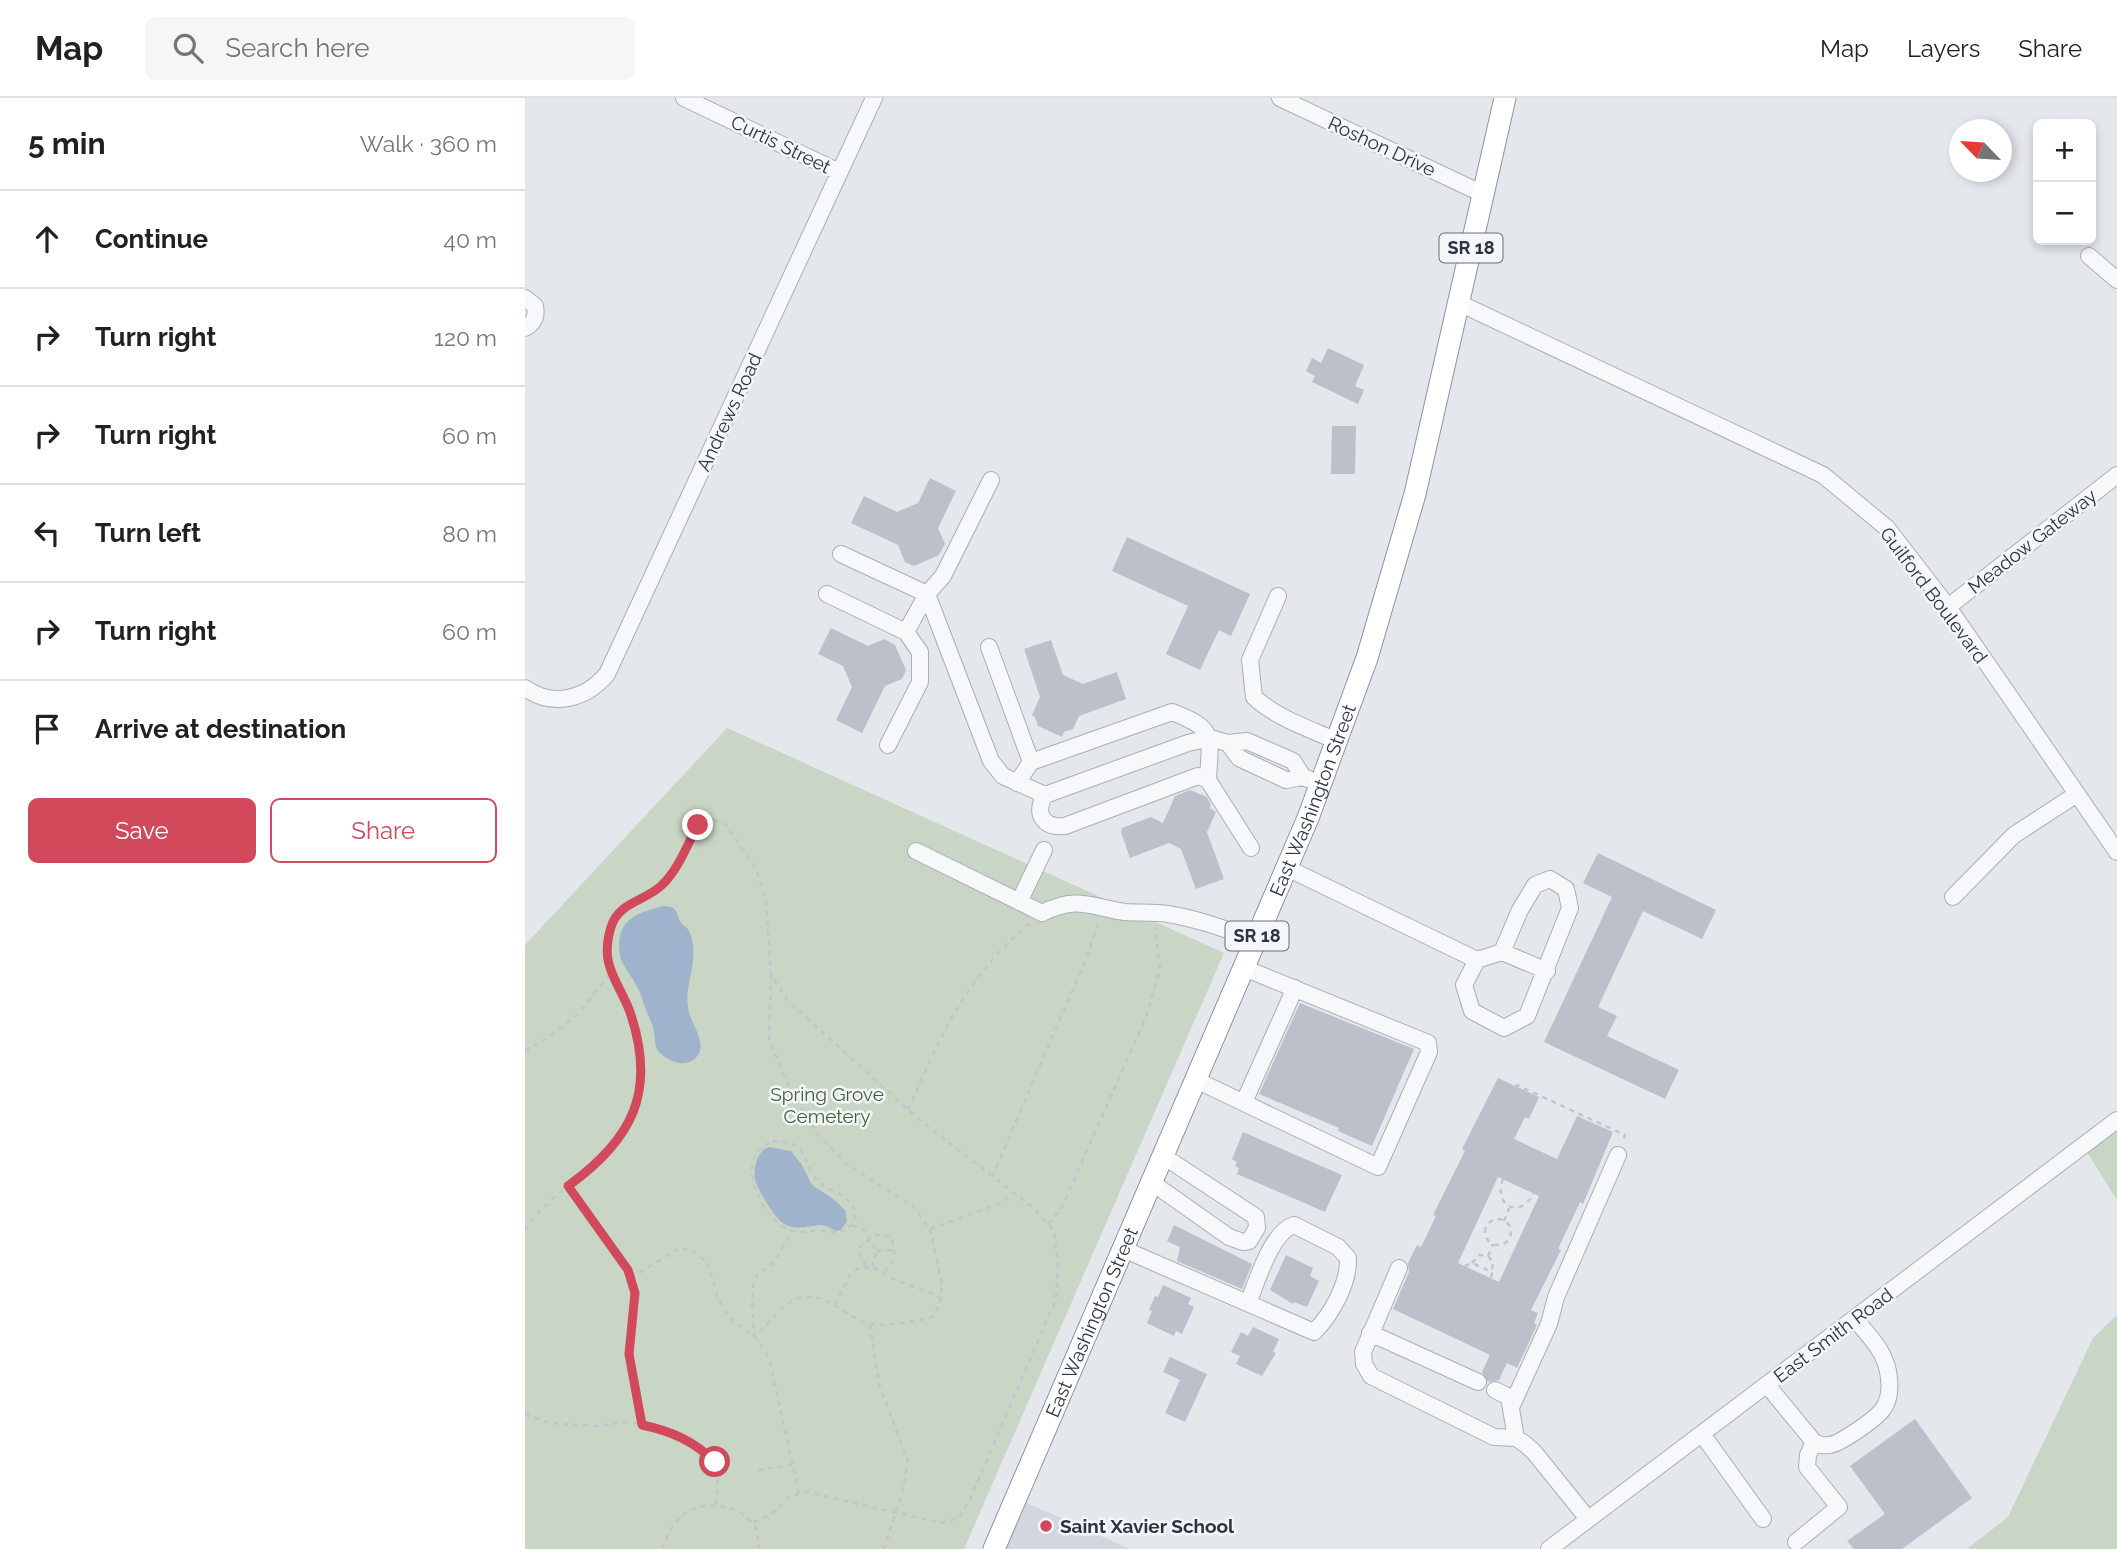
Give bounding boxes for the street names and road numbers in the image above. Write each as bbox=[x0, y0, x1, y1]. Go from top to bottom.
street label: Curtis Street bbox=[728, 110, 835, 178]
street label: Roshon Drive bbox=[1325, 111, 1439, 181]
road number: SR 18 bbox=[1439, 233, 1503, 262]
street label: Andrews Road bbox=[692, 349, 766, 475]
street label: Meadow Gateway bbox=[1963, 484, 2101, 598]
street label: Guilford Boulevard bbox=[1876, 523, 1992, 667]
street label: East Washington Street bbox=[1265, 700, 1360, 899]
road number: SR 18 bbox=[1225, 922, 1289, 950]
street label: East Washington Street bbox=[1041, 1223, 1142, 1420]
street label: East Smith Road bbox=[1769, 1283, 1897, 1387]

